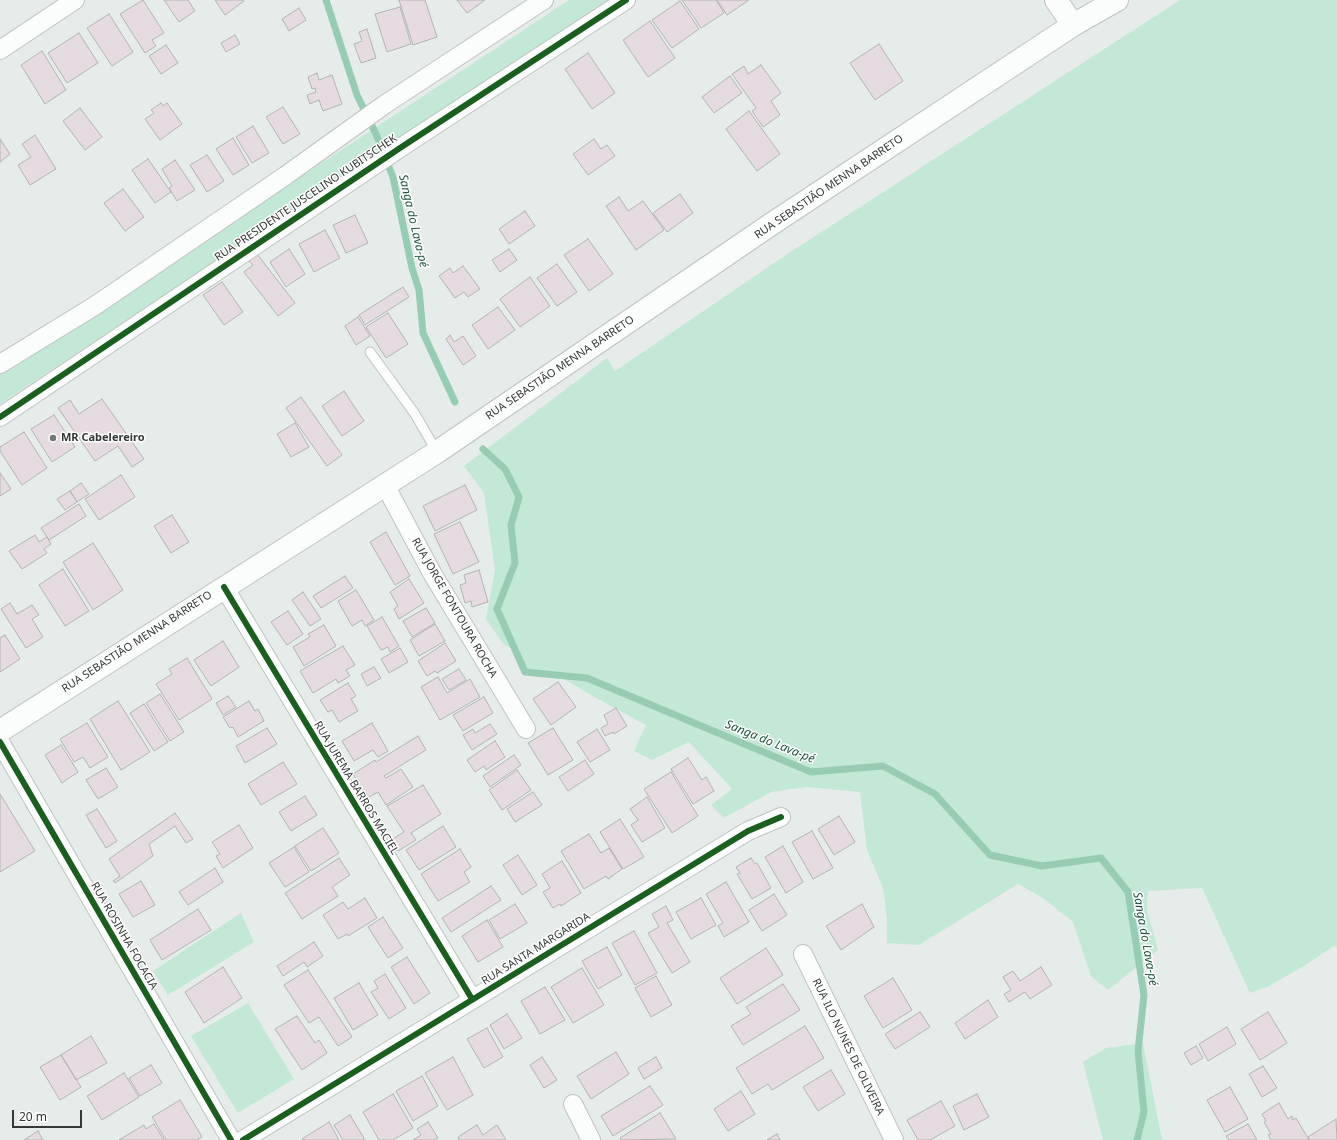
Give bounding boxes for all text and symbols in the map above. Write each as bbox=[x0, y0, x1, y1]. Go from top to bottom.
street label: RUA PRESIDENTE JUSCELINO KUBITSCHEK bbox=[212, 132, 400, 264]
street label: RUA SEBASTIÃO MENNA BARRETO bbox=[752, 132, 906, 242]
water label: Sanga do Lava-pé bbox=[395, 173, 431, 269]
street label: RUA SEBASTIÃO MENNA BARRETO bbox=[483, 313, 637, 423]
place label: MR Cabelereiro bbox=[61, 431, 145, 445]
marker: MR Cabelereiro bbox=[48, 433, 58, 443]
street label: RUA JORGE FONTOURA ROCHA bbox=[408, 536, 500, 680]
street label: RUA SEBASTIÃO MENNA BARRETO bbox=[59, 588, 215, 696]
water label: Sanga do Lava-pé bbox=[723, 717, 817, 767]
street label: RUA JUREMA BARROS MACIEL bbox=[311, 719, 401, 857]
street label: RUA ROSINHA FOCACIA bbox=[88, 880, 160, 992]
water label: Sanga do Lava-pé bbox=[1130, 891, 1160, 987]
street label: RUA SANTA MARGARIDA bbox=[479, 910, 593, 988]
street label: RUA ILO NUNES DE OLIVEIRA bbox=[809, 976, 887, 1118]
scale bar bbox=[14, 1102, 84, 1128]
text: 20 m bbox=[19, 1108, 47, 1125]

